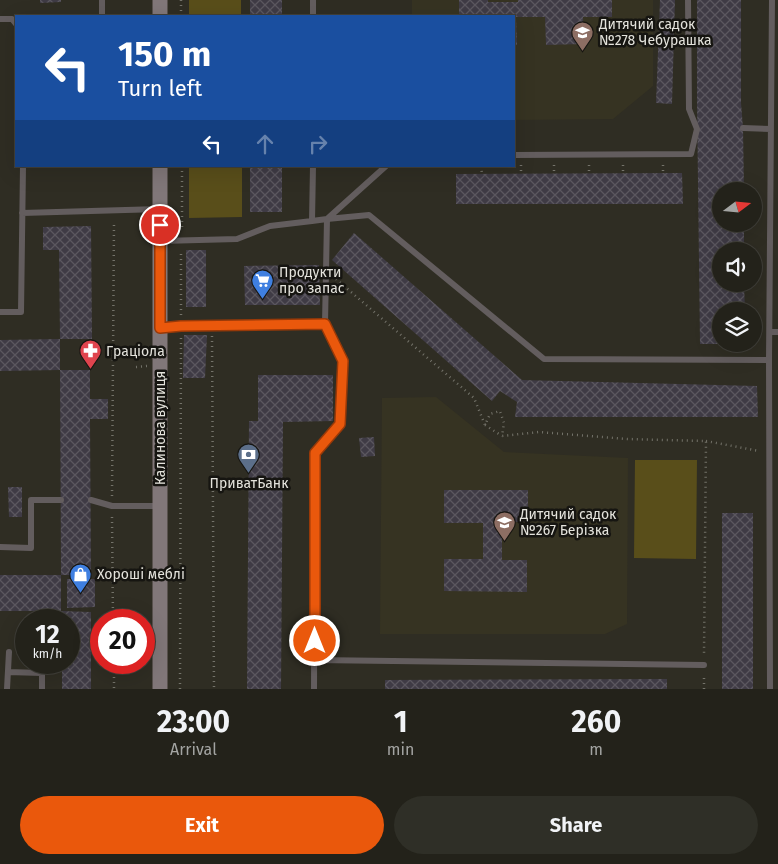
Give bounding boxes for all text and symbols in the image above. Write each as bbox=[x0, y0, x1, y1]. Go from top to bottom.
place label: Дитячий садок №278 Чебурашка bbox=[598, 16, 712, 49]
school or university icon: Дитячий садок №278 Чебурашка bbox=[571, 20, 595, 51]
text: 150 m bbox=[118, 33, 211, 75]
icon: left bbox=[35, 35, 100, 100]
text: Turn left bbox=[118, 75, 202, 102]
icon: left bbox=[198, 130, 226, 158]
icon: ahead bbox=[251, 130, 279, 158]
icon: right bbox=[304, 130, 332, 158]
north arrow bbox=[712, 182, 762, 232]
map controls bbox=[712, 182, 762, 352]
pin bbox=[139, 204, 181, 246]
icon: arrive bbox=[146, 211, 174, 239]
button: sound bbox=[712, 242, 762, 292]
place label: Продукти про запас bbox=[279, 264, 345, 297]
supermarket icon: Продукти про запас bbox=[251, 268, 275, 299]
button: layers bbox=[712, 302, 762, 352]
pharmacy icon: Граціола bbox=[78, 339, 102, 370]
place label: Граціола bbox=[106, 343, 165, 360]
street label: Калинова вулиця bbox=[152, 371, 169, 485]
bank icon: ПриватБанк bbox=[237, 443, 261, 474]
place label: ПриватБанк bbox=[210, 475, 289, 492]
place label: Дитячий садок №267 Берізка bbox=[519, 506, 617, 539]
school or university icon: Дитячий садок №267 Берізка bbox=[492, 510, 516, 541]
shop icon: Хороші меблі bbox=[69, 562, 93, 593]
place label: Хороші меблі bbox=[97, 566, 185, 583]
speed limit sign: 20 bbox=[90, 609, 155, 674]
position arrow bbox=[288, 614, 340, 666]
text: 12 bbox=[35, 620, 60, 650]
text: km/h bbox=[33, 647, 62, 661]
text: 23:00 bbox=[157, 704, 230, 740]
text: 1 bbox=[394, 704, 408, 740]
text: 260 bbox=[571, 704, 621, 740]
text: Arrival bbox=[170, 740, 217, 759]
text: min bbox=[387, 740, 414, 759]
text: m bbox=[589, 740, 603, 759]
button: Exit bbox=[20, 796, 384, 854]
button: Share bbox=[394, 796, 758, 854]

